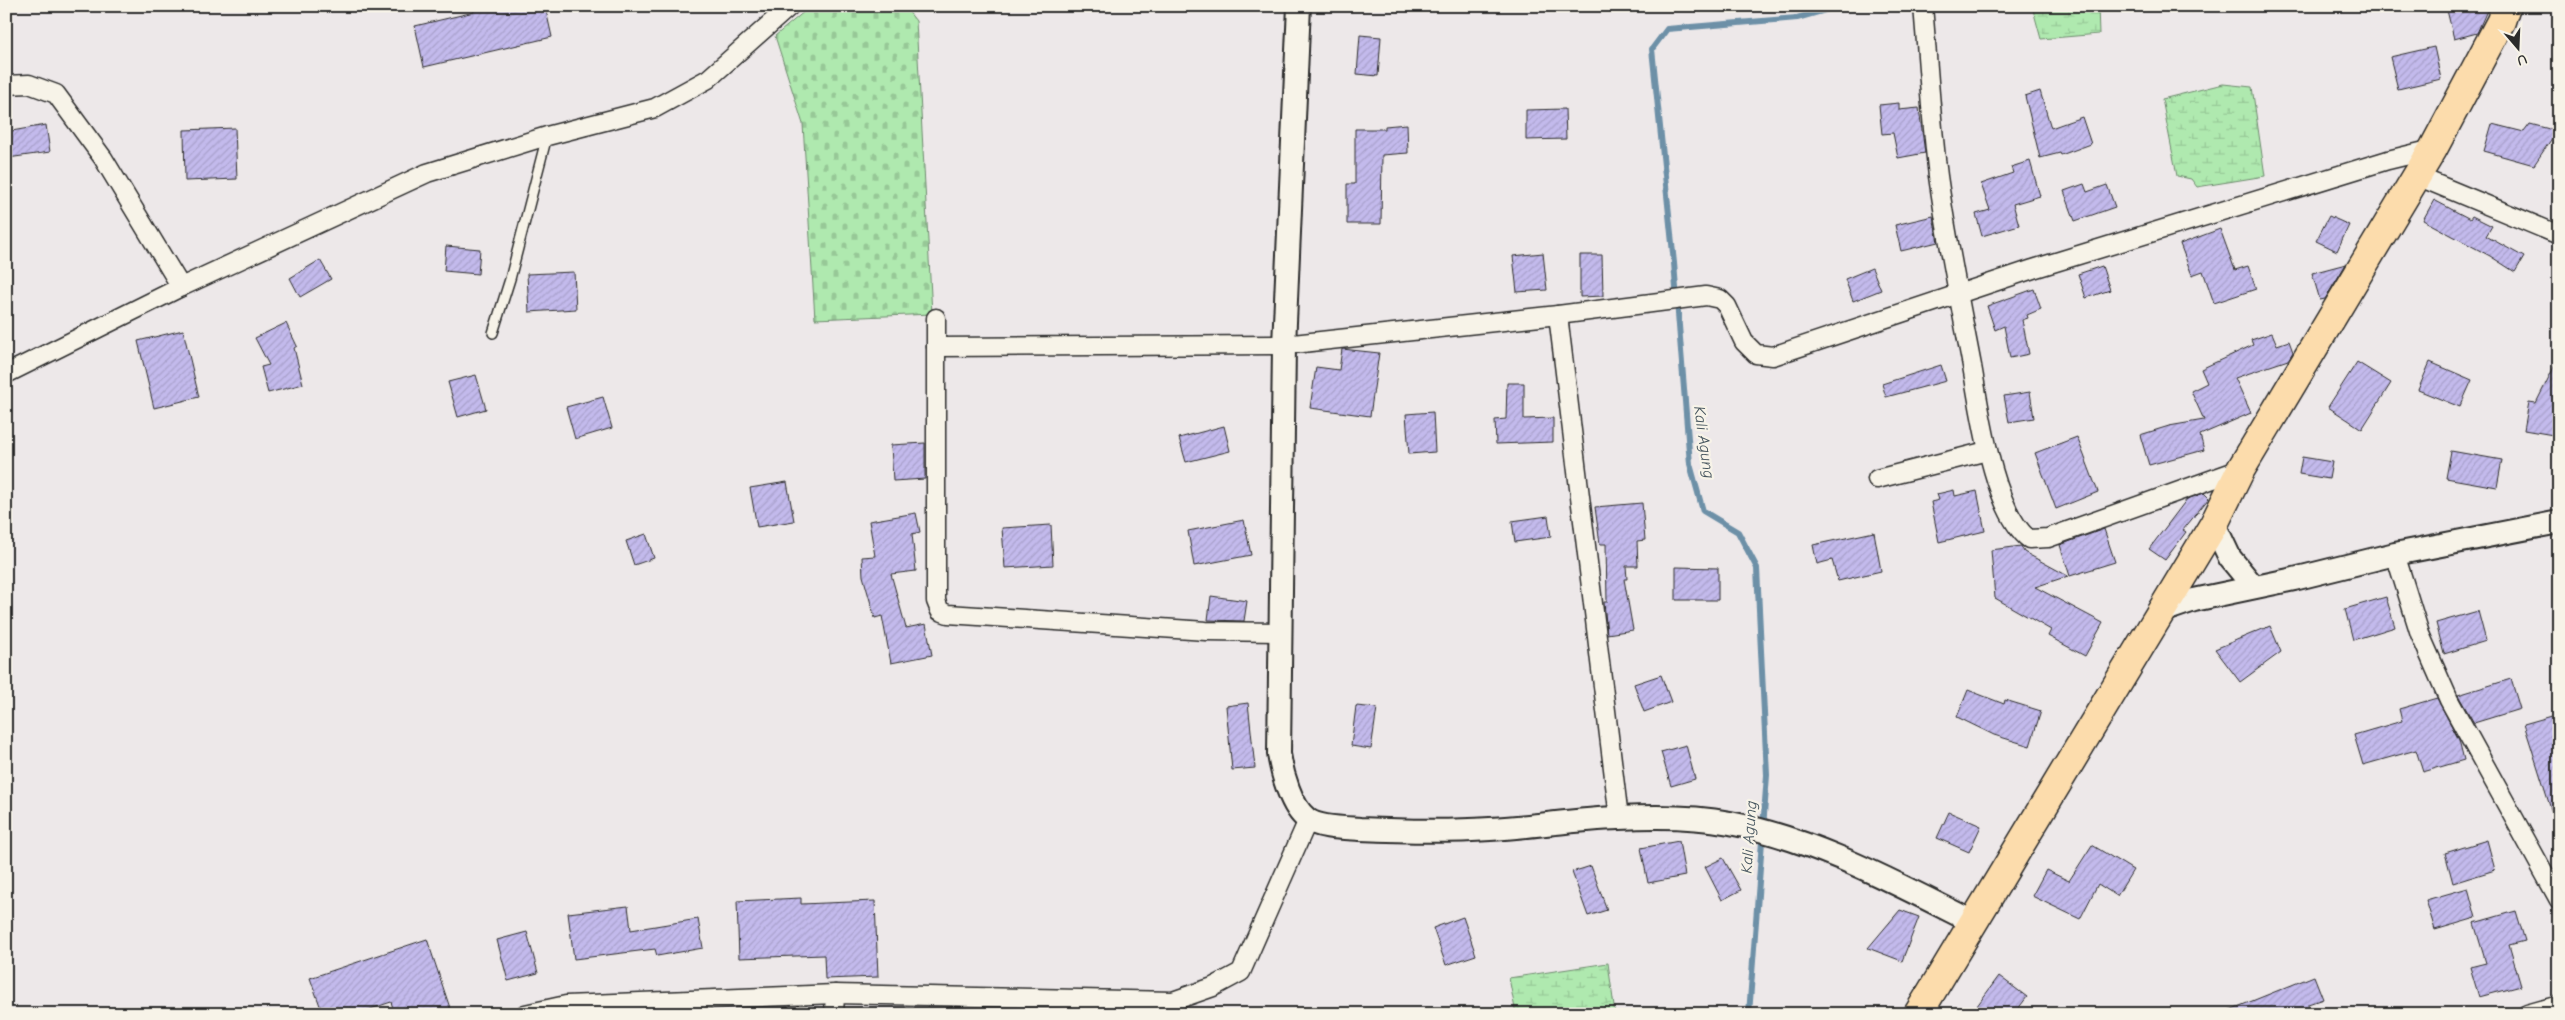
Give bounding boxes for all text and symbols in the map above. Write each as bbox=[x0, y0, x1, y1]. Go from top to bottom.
north arrow bbox=[2492, 22, 2542, 72]
text: U bbox=[2515, 50, 2529, 69]
water label: Kali Agung bbox=[1690, 405, 1718, 479]
water label: Kali Agung bbox=[1737, 800, 1761, 874]

